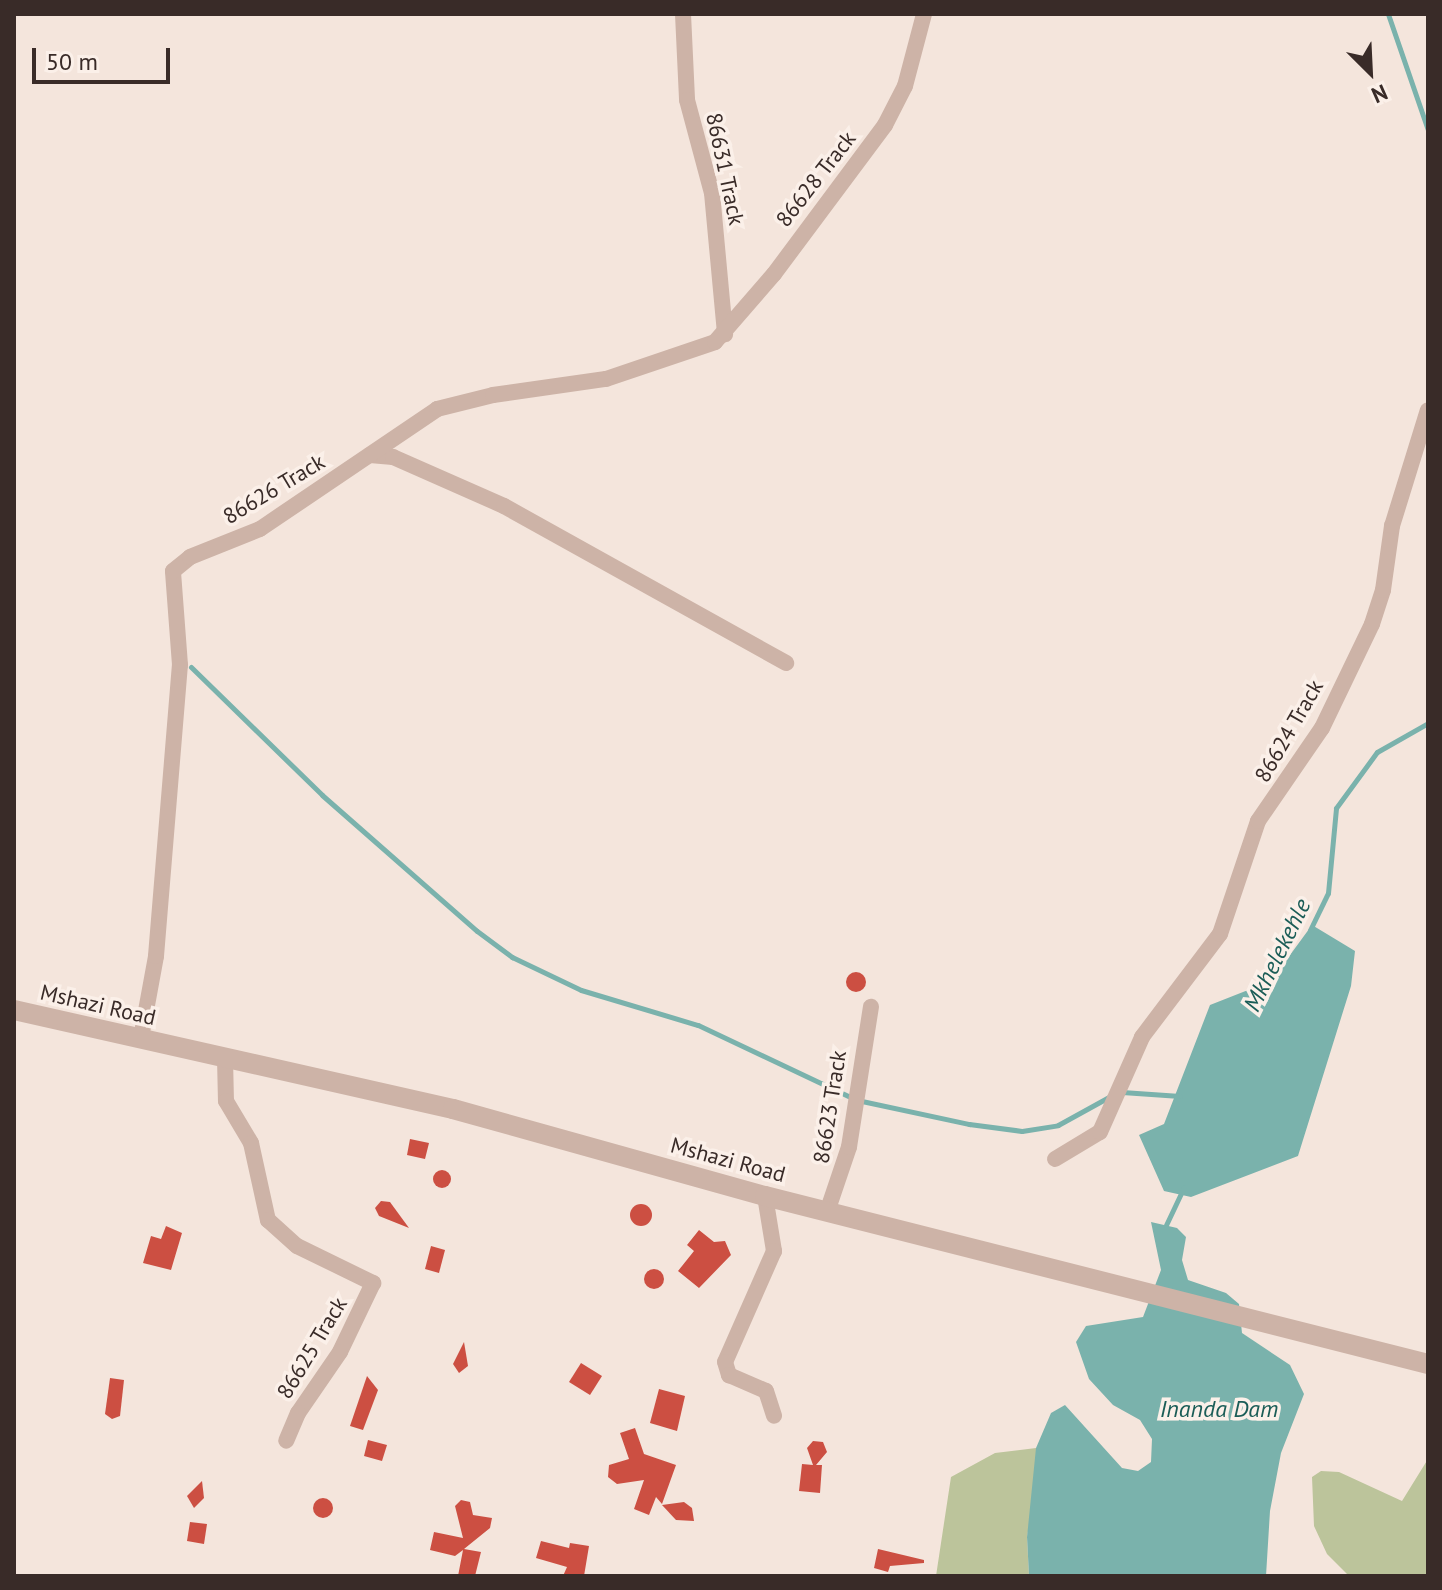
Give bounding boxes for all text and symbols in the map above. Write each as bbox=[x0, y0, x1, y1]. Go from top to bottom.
scale bar bbox=[36, 32, 174, 82]
north arrow bbox=[1330, 32, 1410, 112]
text: 50 m bbox=[46, 46, 98, 77]
text: N bbox=[1367, 78, 1392, 110]
street label: 86631 Track bbox=[700, 110, 750, 228]
street label: 86628 Track bbox=[770, 126, 862, 232]
street label: 86626 Track bbox=[218, 448, 330, 530]
street label: 86624 Track bbox=[1249, 675, 1329, 787]
water label: Mkhelekehle bbox=[1237, 894, 1317, 1016]
street label: Mshazi Road bbox=[38, 979, 158, 1031]
street label: 86623 Track bbox=[808, 1048, 852, 1166]
street label: Mshazi Road bbox=[668, 1132, 788, 1188]
street label: 86625 Track bbox=[271, 1292, 353, 1404]
water label: Inanda Dam bbox=[1160, 1395, 1278, 1423]

